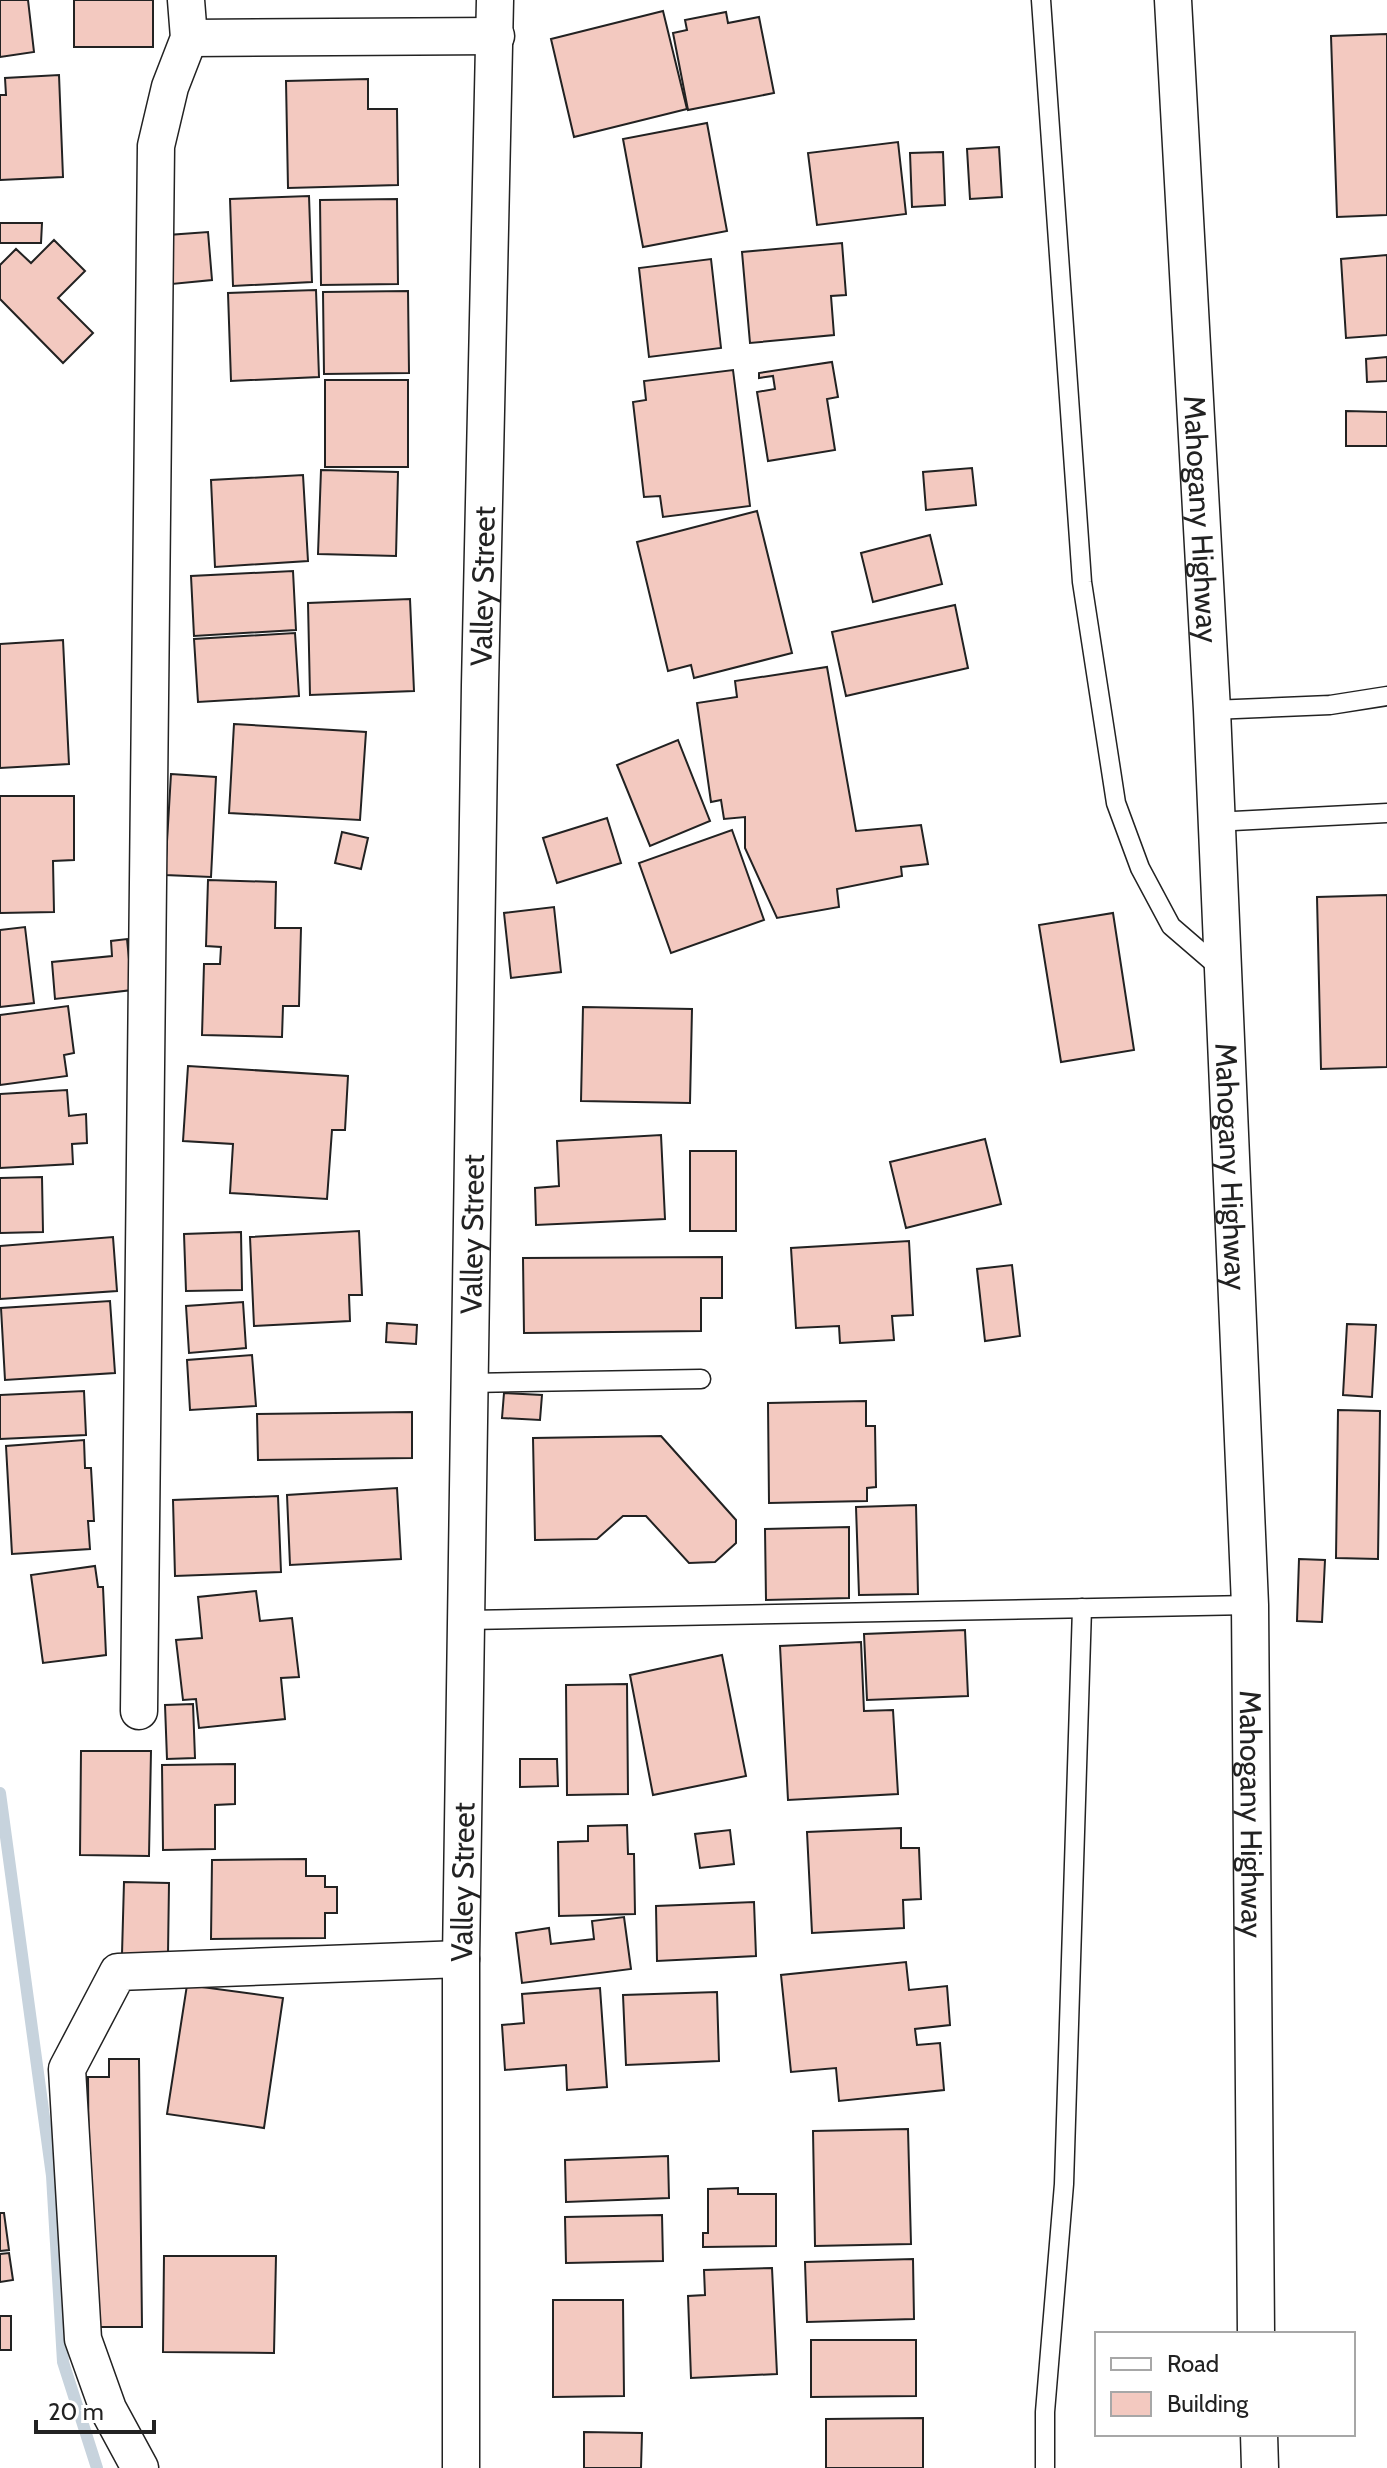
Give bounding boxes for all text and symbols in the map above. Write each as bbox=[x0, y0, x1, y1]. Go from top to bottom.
street label: Mahogany Highway bbox=[1176, 394, 1227, 644]
street label: Valley Street bbox=[462, 506, 502, 666]
street label: Mahogany Highway bbox=[1208, 1042, 1255, 1291]
street label: Valley Street bbox=[452, 1154, 492, 1314]
street label: Mahogany Highway bbox=[1232, 1690, 1271, 1938]
street label: Valley Street bbox=[442, 1802, 482, 1962]
legend bbox=[1095, 2332, 1355, 2436]
text: Road bbox=[1167, 2349, 1219, 2378]
scale bar bbox=[36, 2384, 154, 2434]
text: Building bbox=[1167, 2389, 1249, 2418]
text: 20 m bbox=[48, 2397, 104, 2426]

